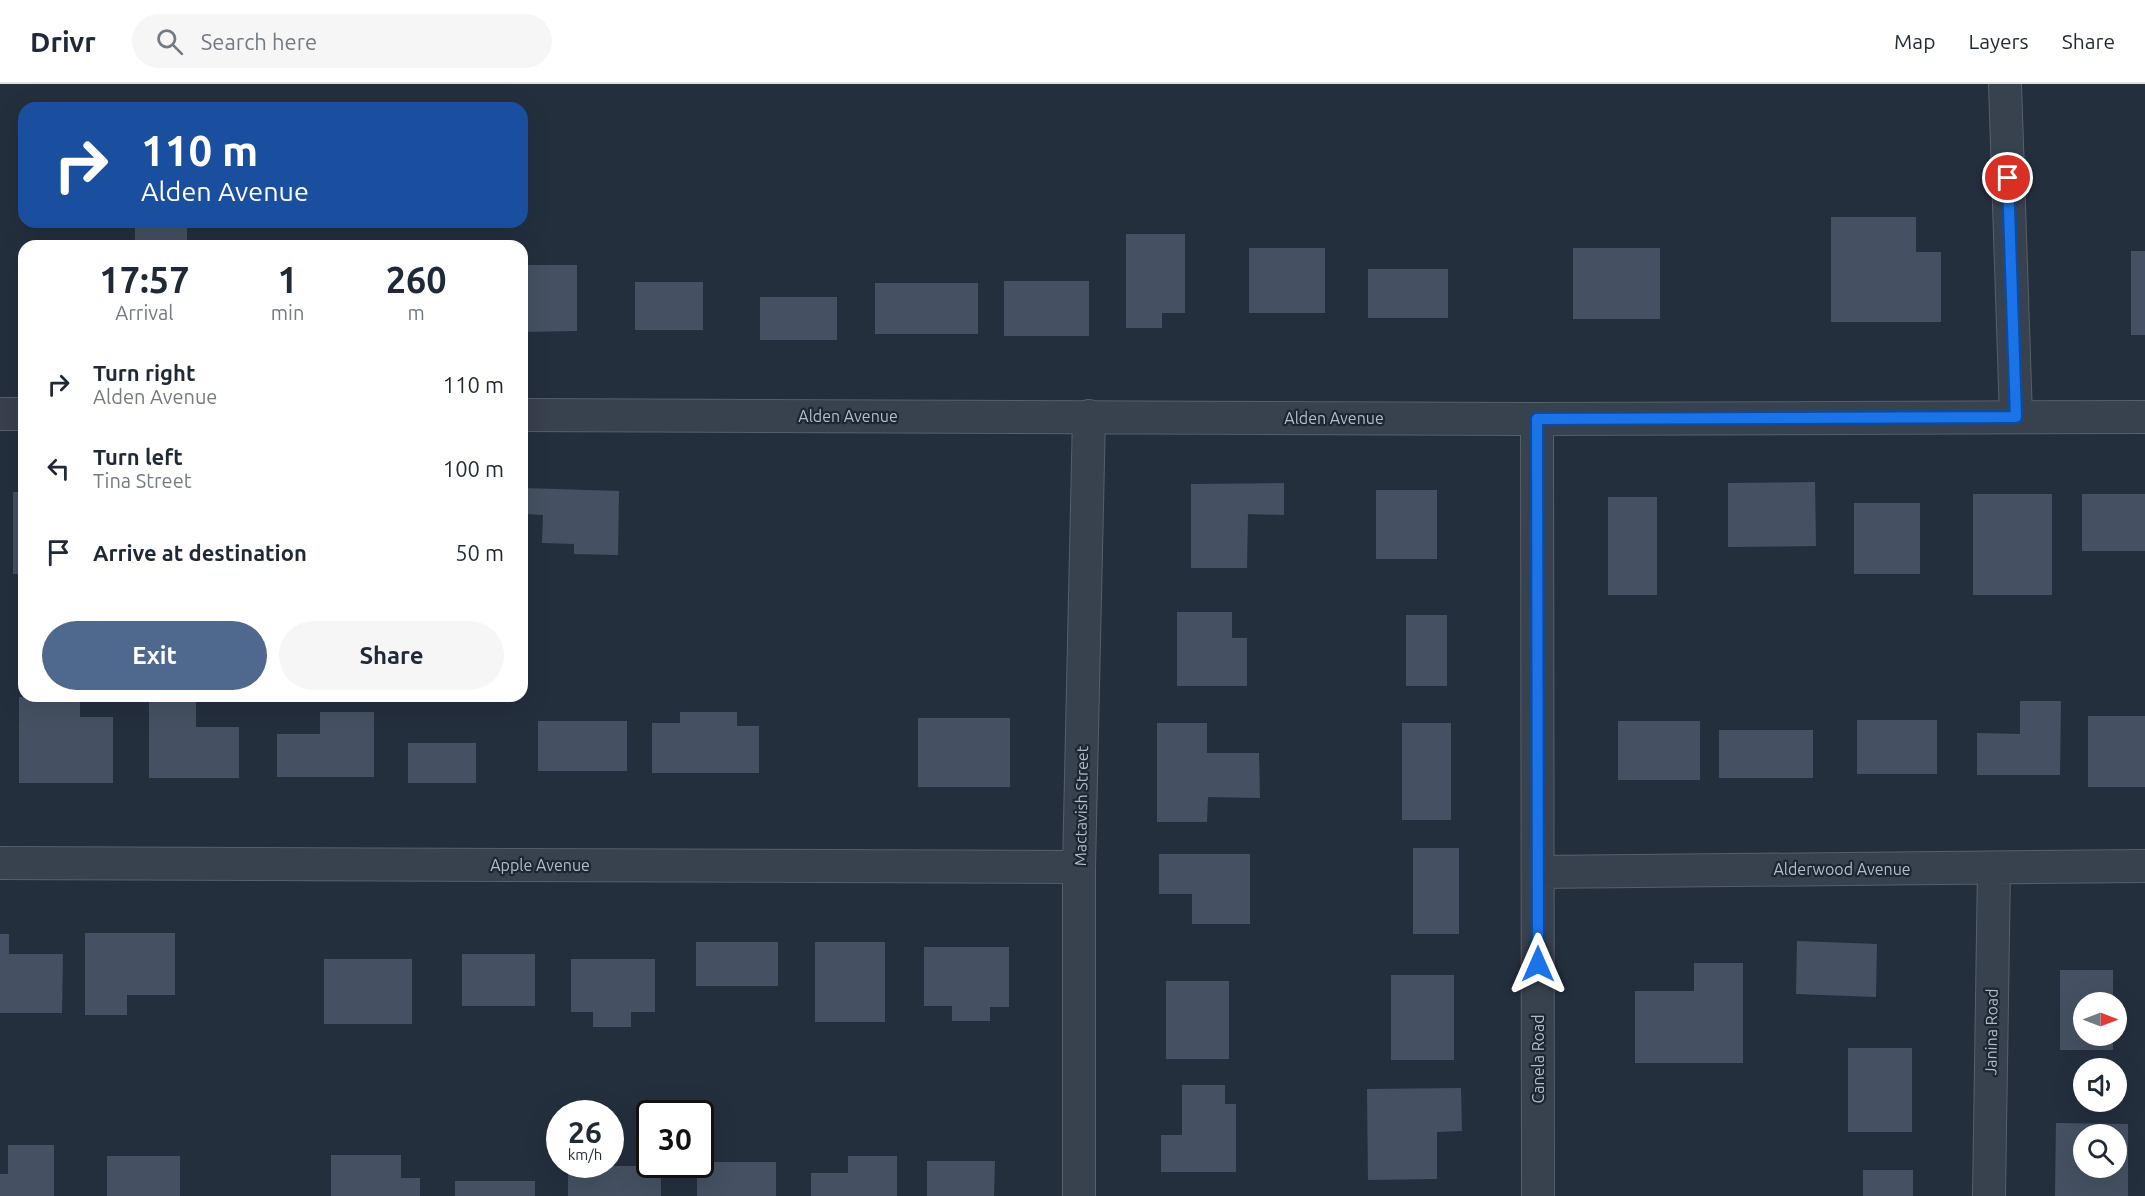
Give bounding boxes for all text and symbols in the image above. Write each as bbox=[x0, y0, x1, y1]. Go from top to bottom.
search box bbox=[132, 14, 552, 68]
icon: search bbox=[153, 25, 186, 58]
text: Drivr bbox=[30, 26, 96, 57]
text: Search here bbox=[201, 29, 317, 54]
text: Map bbox=[1894, 29, 1935, 53]
text: Layers bbox=[1968, 29, 2029, 53]
text: Share bbox=[2062, 29, 2115, 53]
icon: right bbox=[42, 126, 120, 204]
text: 110 m bbox=[141, 127, 258, 174]
pin bbox=[1982, 152, 2033, 203]
icon: arrive bbox=[1991, 161, 2024, 194]
text: Alden Avenue bbox=[141, 176, 309, 206]
text: 17:57 bbox=[99, 259, 189, 300]
text: 1 bbox=[277, 259, 298, 300]
text: 260 bbox=[386, 259, 447, 300]
text: Arrival bbox=[115, 301, 174, 324]
text: min bbox=[271, 301, 304, 324]
text: m bbox=[408, 301, 425, 324]
text: Turn right bbox=[93, 360, 195, 385]
icon: right bbox=[42, 368, 75, 401]
text: 110 m bbox=[443, 372, 504, 397]
text: Alden Avenue bbox=[93, 385, 217, 408]
street label: Alden Avenue bbox=[798, 407, 898, 425]
street label: Alden Avenue bbox=[1284, 409, 1384, 427]
text: Turn left bbox=[93, 444, 183, 469]
icon: left bbox=[42, 452, 75, 485]
text: 100 m bbox=[443, 456, 504, 481]
text: Tina Street bbox=[93, 469, 192, 492]
icon: arrive bbox=[42, 536, 75, 569]
text: Arrive at destination bbox=[93, 540, 307, 565]
text: 50 m bbox=[455, 540, 504, 565]
button: Exit bbox=[42, 621, 267, 690]
button: Share bbox=[279, 621, 504, 690]
street label: Mactavish Street bbox=[1071, 745, 1091, 866]
street label: Apple Avenue bbox=[490, 856, 590, 874]
street label: Alderwood Avenue bbox=[1773, 860, 1911, 878]
position arrow bbox=[1506, 932, 1570, 996]
street label: Janina Road bbox=[1981, 988, 2001, 1076]
north arrow bbox=[2073, 992, 2127, 1046]
map controls bbox=[2073, 992, 2127, 1178]
street label: Canela Road bbox=[1529, 1014, 1547, 1104]
button: sound bbox=[2073, 1058, 2127, 1112]
speed limit sign: 30 bbox=[636, 1100, 714, 1178]
text: 26 bbox=[568, 1115, 602, 1149]
button: search bbox=[2073, 1124, 2127, 1178]
text: km/h bbox=[568, 1146, 602, 1163]

